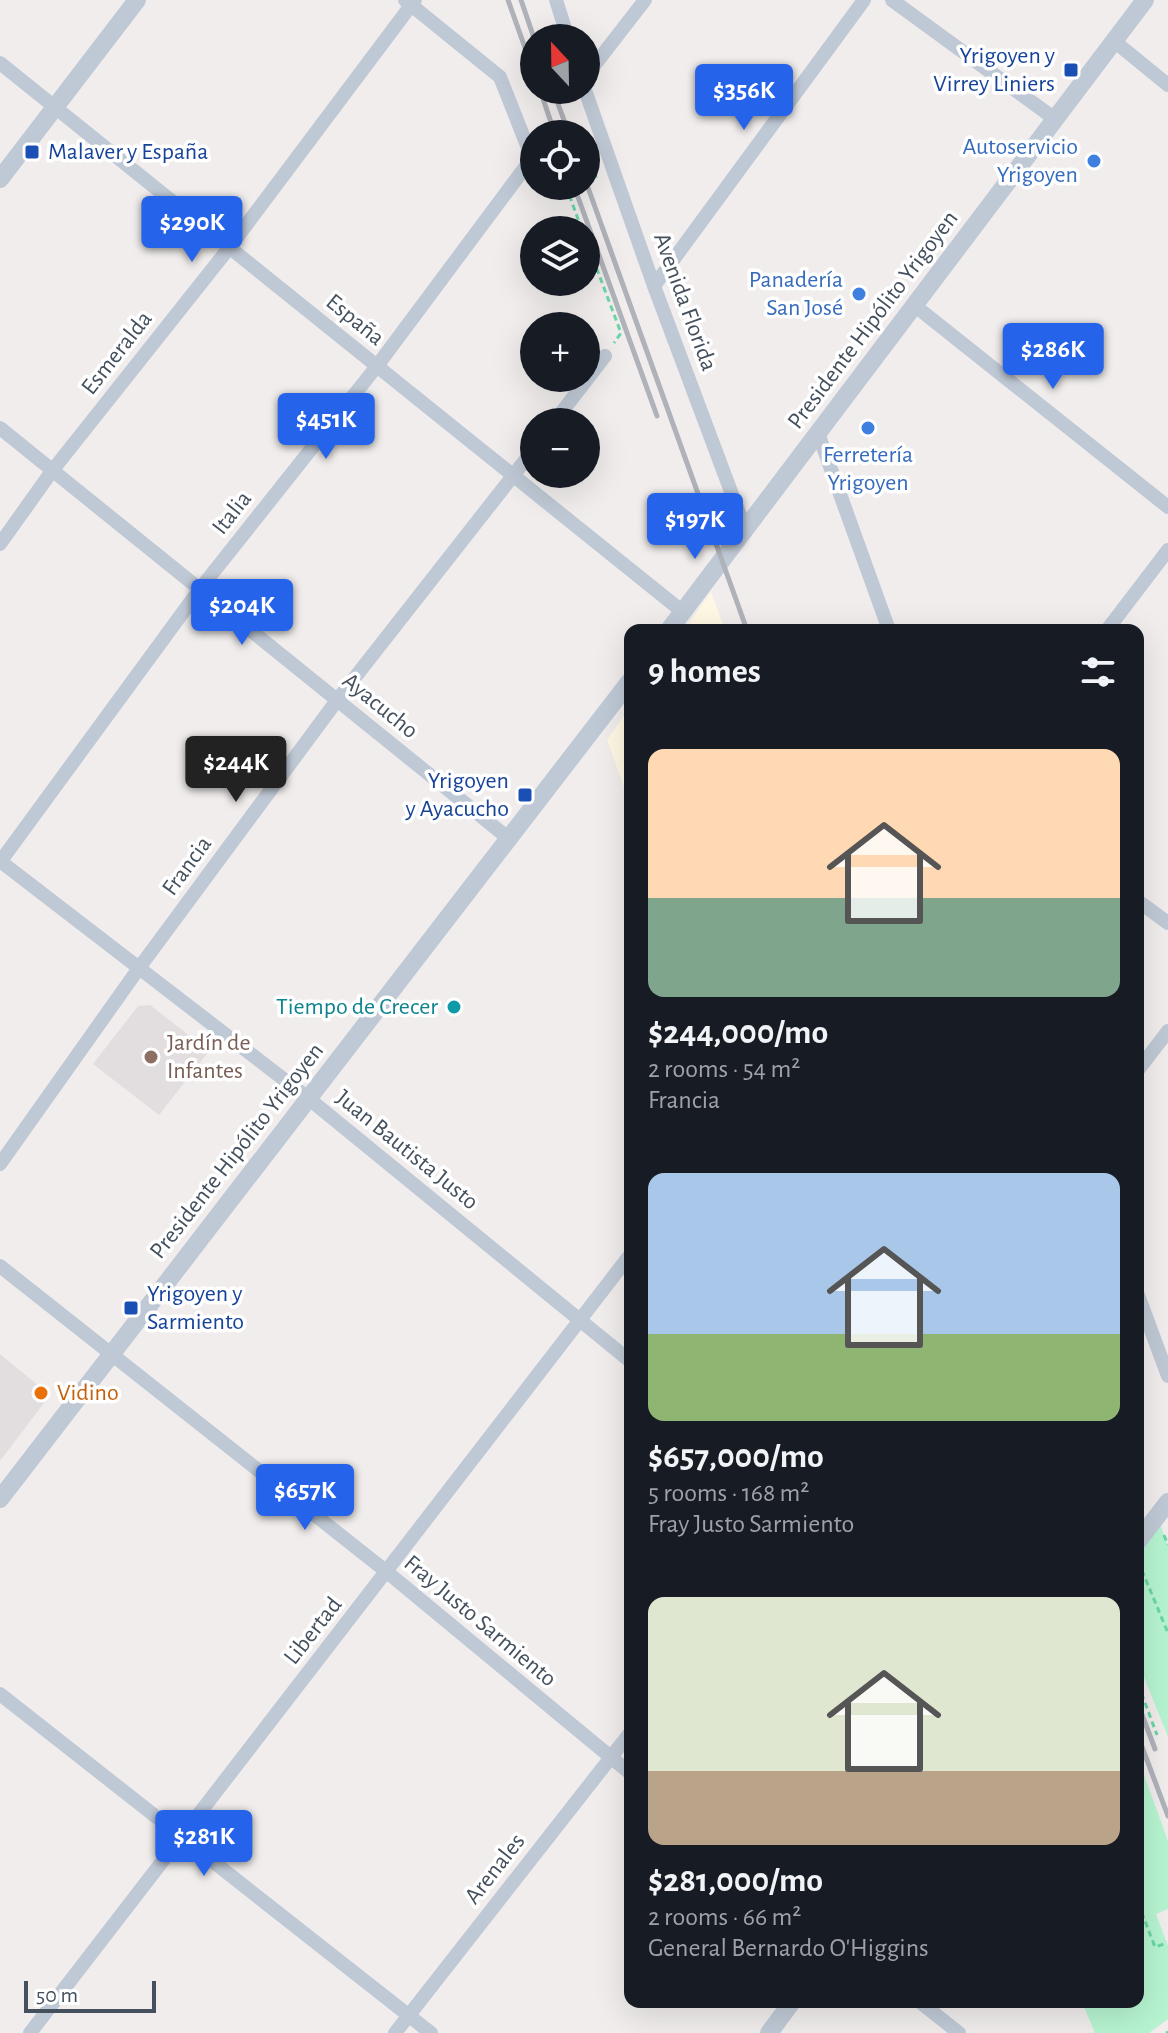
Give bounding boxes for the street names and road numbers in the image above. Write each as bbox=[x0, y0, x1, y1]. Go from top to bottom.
street label: Presidente Hipólito Yrigoyen bbox=[783, 207, 963, 433]
street label: Avenida Florida bbox=[649, 230, 721, 374]
street label: España bbox=[321, 290, 389, 350]
street label: Esmeralda bbox=[77, 307, 157, 399]
street label: Italia bbox=[208, 487, 256, 539]
street label: Ayacucho bbox=[338, 669, 422, 743]
street label: Francia bbox=[158, 832, 216, 900]
street label: Presidente Hipólito Yrigoyen bbox=[146, 1039, 328, 1263]
street label: Juan Bautista Justo bbox=[331, 1086, 483, 1214]
street label: Fray Justo Sarmiento bbox=[399, 1551, 561, 1691]
street label: Libertad bbox=[279, 1593, 347, 1669]
street label: Arenales bbox=[460, 1829, 530, 1909]

